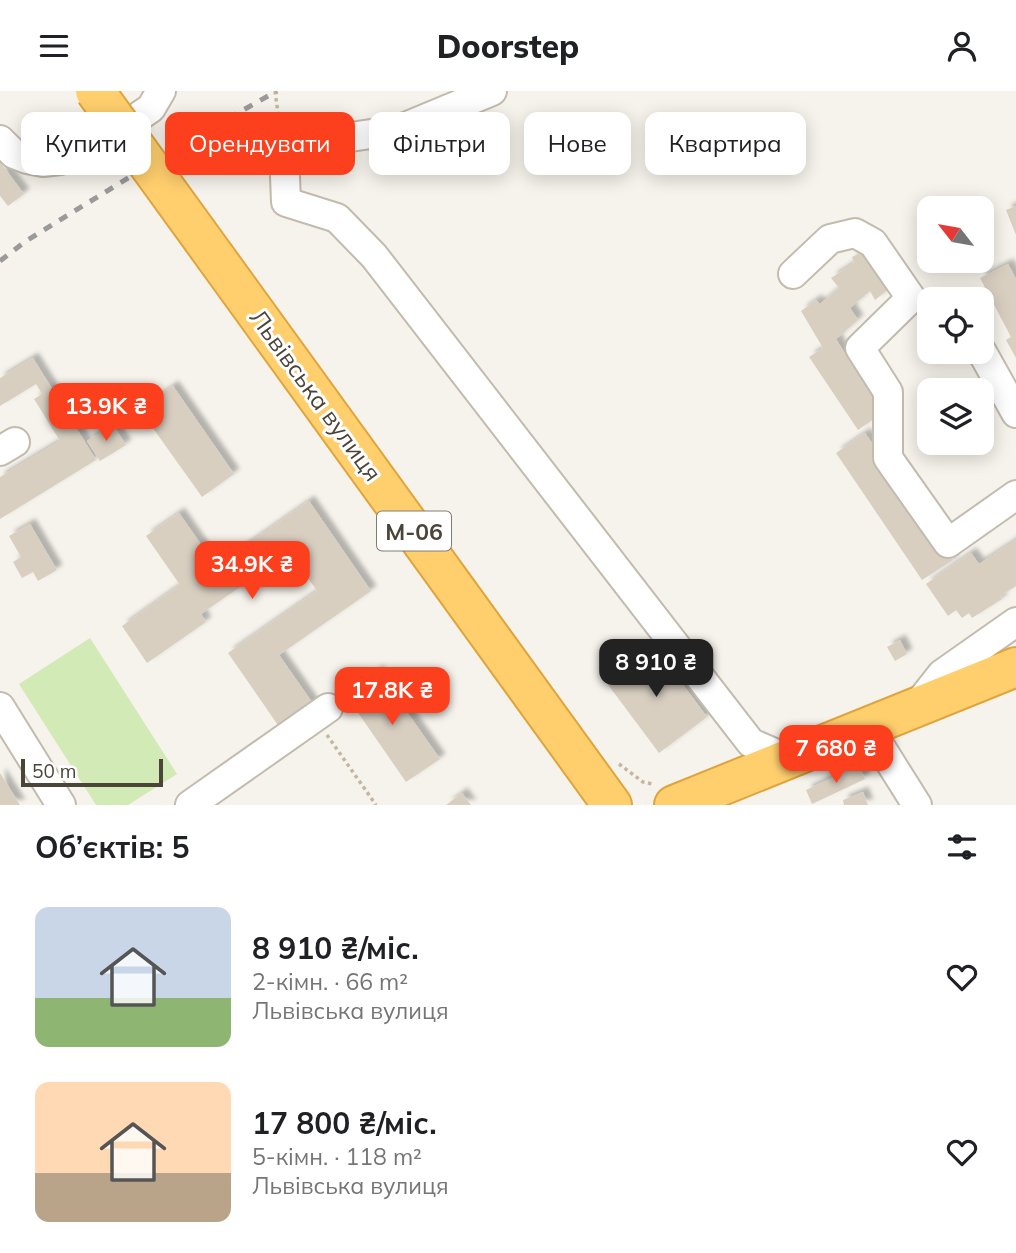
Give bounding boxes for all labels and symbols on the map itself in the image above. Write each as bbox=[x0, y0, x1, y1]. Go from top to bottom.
north arrow bbox=[917, 196, 994, 273]
street label: Львівська вулиця bbox=[244, 303, 388, 487]
pin: 13.9K ₴ bbox=[41, 383, 171, 443]
road number: М-06 bbox=[377, 511, 451, 551]
pin: 34.9K ₴ bbox=[187, 541, 317, 601]
pin: 8 910 ₴ bbox=[591, 639, 721, 699]
pin: 17.8K ₴ bbox=[327, 667, 457, 727]
pin: 7 680 ₴ bbox=[771, 725, 901, 785]
scale bar bbox=[21, 756, 163, 788]

